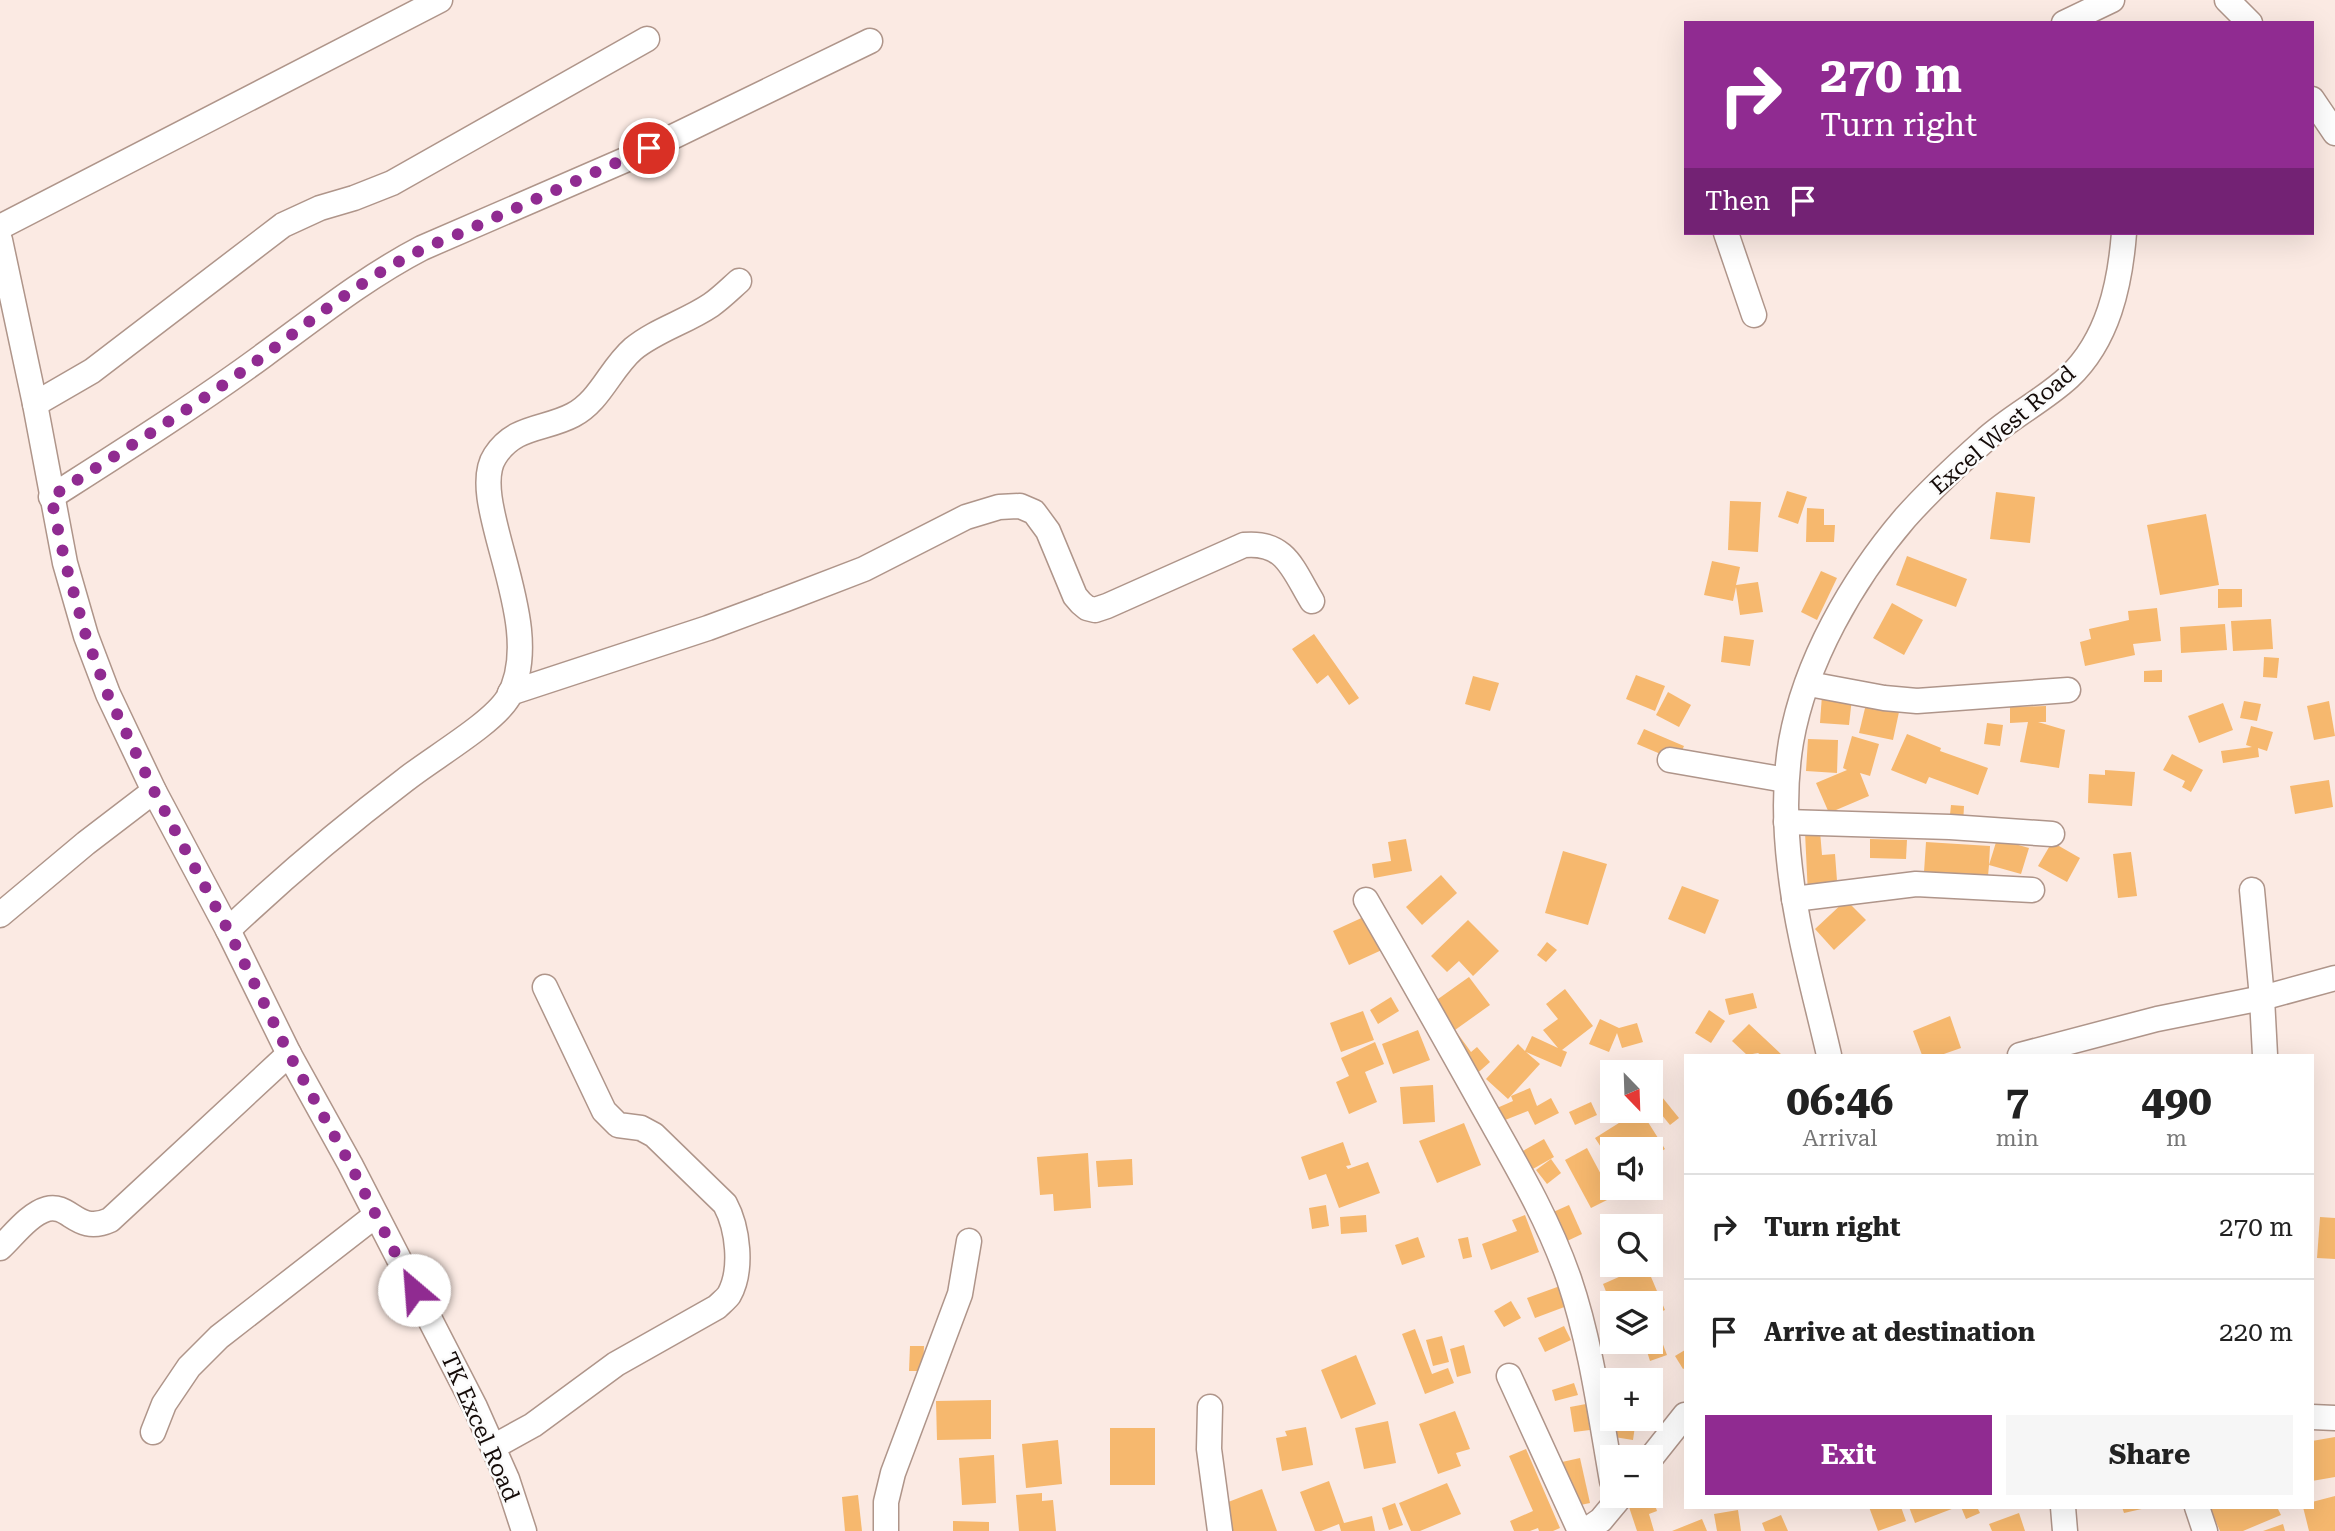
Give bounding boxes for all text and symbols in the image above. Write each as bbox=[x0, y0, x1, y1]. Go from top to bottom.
text: 270 m bbox=[1820, 47, 1962, 104]
icon: right bbox=[1705, 49, 1796, 140]
text: Turn right bbox=[1820, 106, 1977, 144]
pin bbox=[619, 118, 679, 178]
icon: arrive bbox=[630, 129, 668, 167]
icon: arrive bbox=[1784, 182, 1822, 220]
text: Then bbox=[1705, 186, 1770, 216]
street label: Excel West Road bbox=[1925, 360, 2081, 500]
north arrow bbox=[1600, 1060, 1662, 1124]
map controls bbox=[1600, 1060, 1663, 1508]
text: 06:46 bbox=[1786, 1076, 1893, 1125]
text: 7 bbox=[2006, 1076, 2029, 1125]
text: 490 bbox=[2141, 1076, 2212, 1125]
text: Arrival bbox=[1802, 1125, 1877, 1152]
text: min bbox=[1996, 1125, 2039, 1152]
text: m bbox=[2166, 1125, 2187, 1152]
button: sound bbox=[1600, 1137, 1663, 1200]
icon: right bbox=[1705, 1208, 1743, 1246]
text: Turn right bbox=[1764, 1212, 1900, 1242]
text: 270 m bbox=[2219, 1212, 2293, 1242]
button: search bbox=[1600, 1214, 1663, 1277]
position arrow bbox=[377, 1253, 451, 1327]
button: layers bbox=[1600, 1291, 1663, 1354]
icon: arrive bbox=[1705, 1313, 1743, 1351]
text: Arrive at destination bbox=[1764, 1317, 2035, 1347]
text: 220 m bbox=[2219, 1317, 2293, 1347]
street label: TK Excel Road bbox=[435, 1348, 525, 1506]
button: + bbox=[1600, 1368, 1663, 1431]
button: Exit bbox=[1705, 1415, 1992, 1495]
button: Share bbox=[2006, 1415, 2293, 1495]
button: − bbox=[1600, 1445, 1663, 1508]

